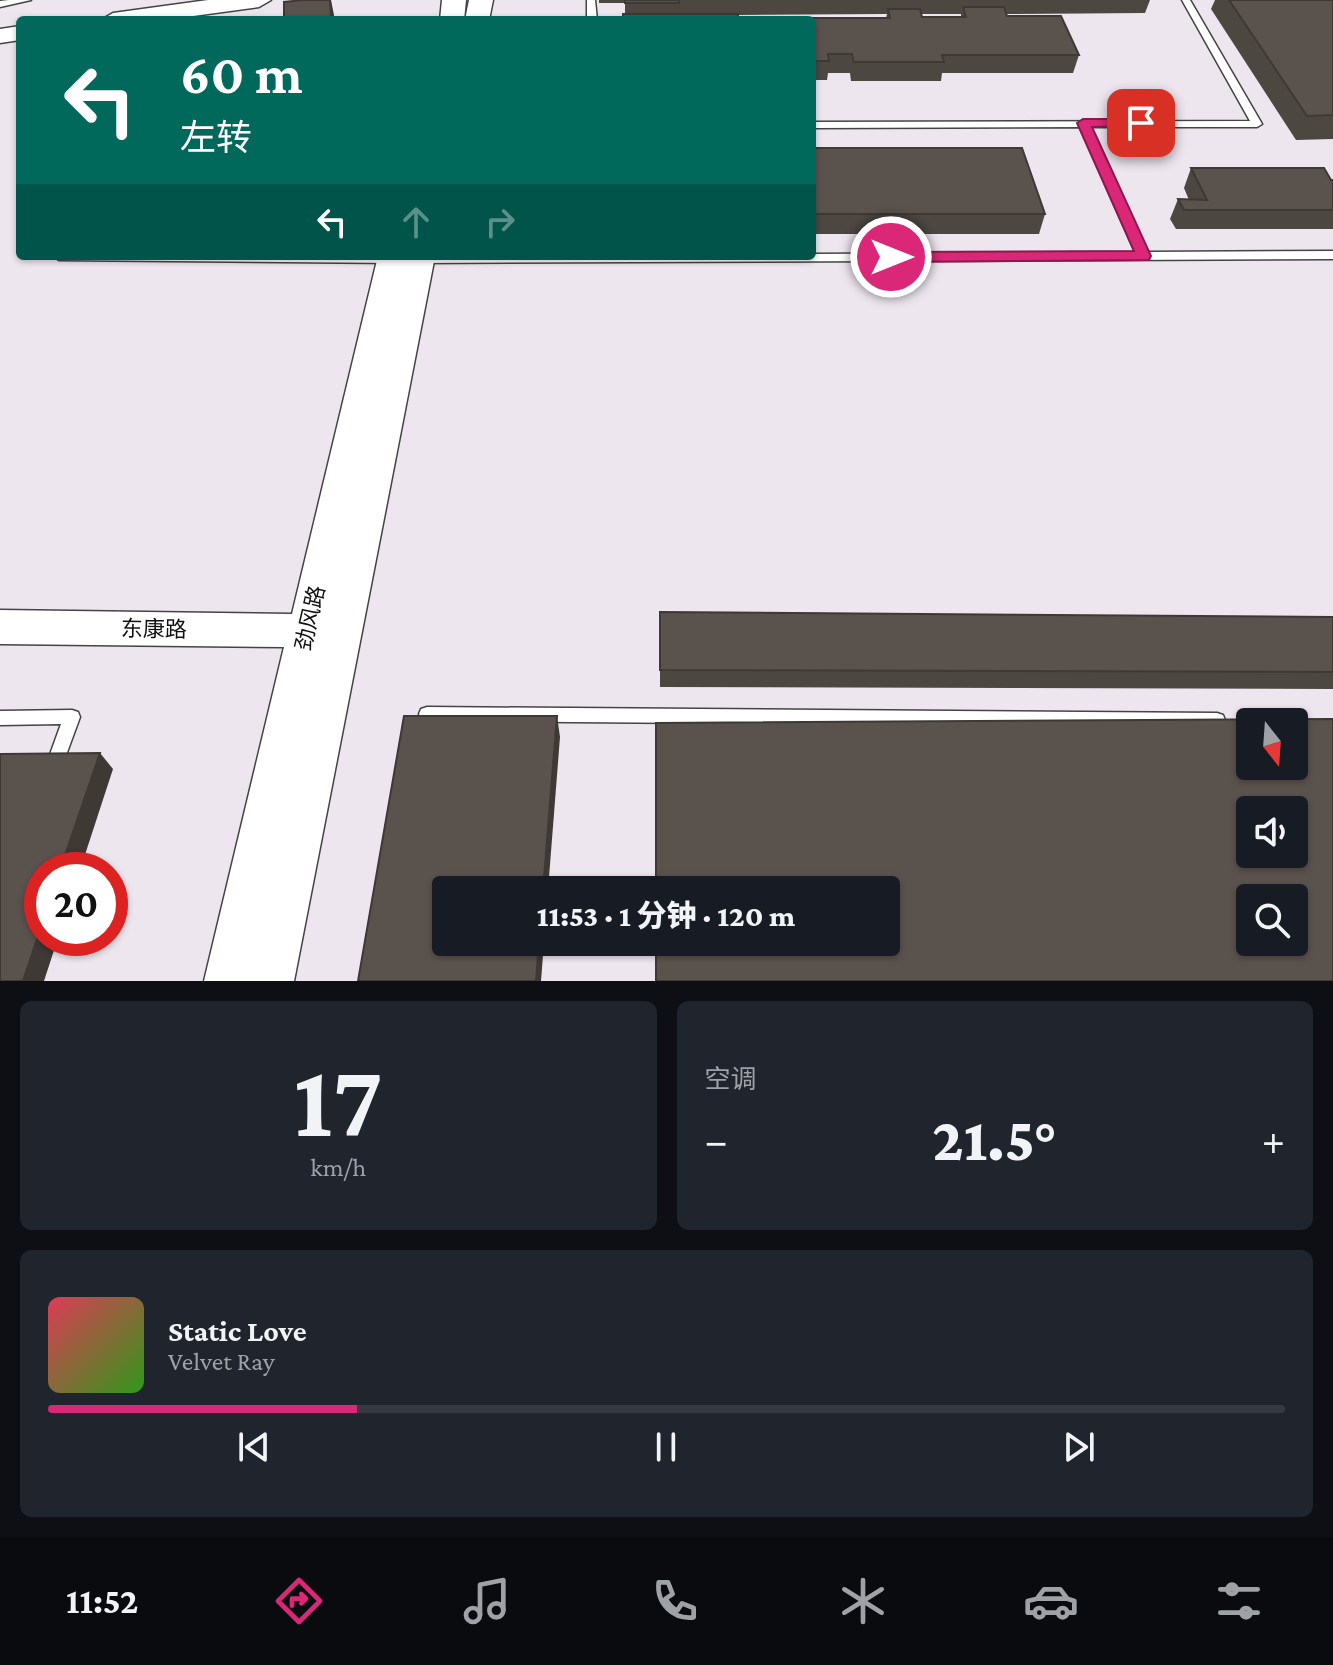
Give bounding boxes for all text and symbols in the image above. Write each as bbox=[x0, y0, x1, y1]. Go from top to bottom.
text: 60 m bbox=[180, 43, 303, 105]
icon: left bbox=[48, 48, 152, 152]
pin bbox=[1107, 89, 1175, 157]
icon: arrive bbox=[1119, 101, 1163, 145]
text: 左转 bbox=[180, 118, 252, 158]
icon: left bbox=[310, 200, 354, 244]
icon: ahead bbox=[394, 200, 438, 244]
icon: right bbox=[478, 200, 522, 244]
position arrow bbox=[849, 215, 933, 299]
street label: 劲风路 bbox=[290, 583, 330, 653]
street label: 东康路 bbox=[121, 616, 187, 642]
north arrow bbox=[1236, 708, 1308, 780]
map controls bbox=[1236, 708, 1308, 956]
button: sound bbox=[1236, 796, 1308, 868]
speed limit sign: 20 bbox=[24, 852, 128, 956]
button: search bbox=[1236, 884, 1308, 956]
text: 11:53 · 1 分钟 · 120 m bbox=[537, 899, 795, 932]
text: 17 bbox=[294, 1043, 383, 1158]
text: 空调 bbox=[705, 1065, 757, 1094]
text: 21.5° bbox=[932, 1106, 1057, 1173]
text: − bbox=[705, 1116, 728, 1164]
text: + bbox=[1262, 1116, 1285, 1164]
text: km/h bbox=[310, 1153, 366, 1182]
text: Static Love bbox=[168, 1314, 307, 1347]
text: Velvet Ray bbox=[168, 1347, 275, 1376]
icon: previous bbox=[232, 1425, 276, 1469]
icon: pause bbox=[644, 1425, 688, 1469]
icon: next bbox=[1057, 1425, 1101, 1469]
icon: directions bbox=[271, 1573, 327, 1629]
icon: music bbox=[459, 1573, 515, 1629]
icon: phone bbox=[647, 1573, 703, 1629]
icon: climate bbox=[835, 1573, 891, 1629]
icon: car bbox=[1023, 1573, 1079, 1629]
icon: filters bbox=[1211, 1573, 1267, 1629]
text: 11:52 bbox=[66, 1581, 138, 1621]

